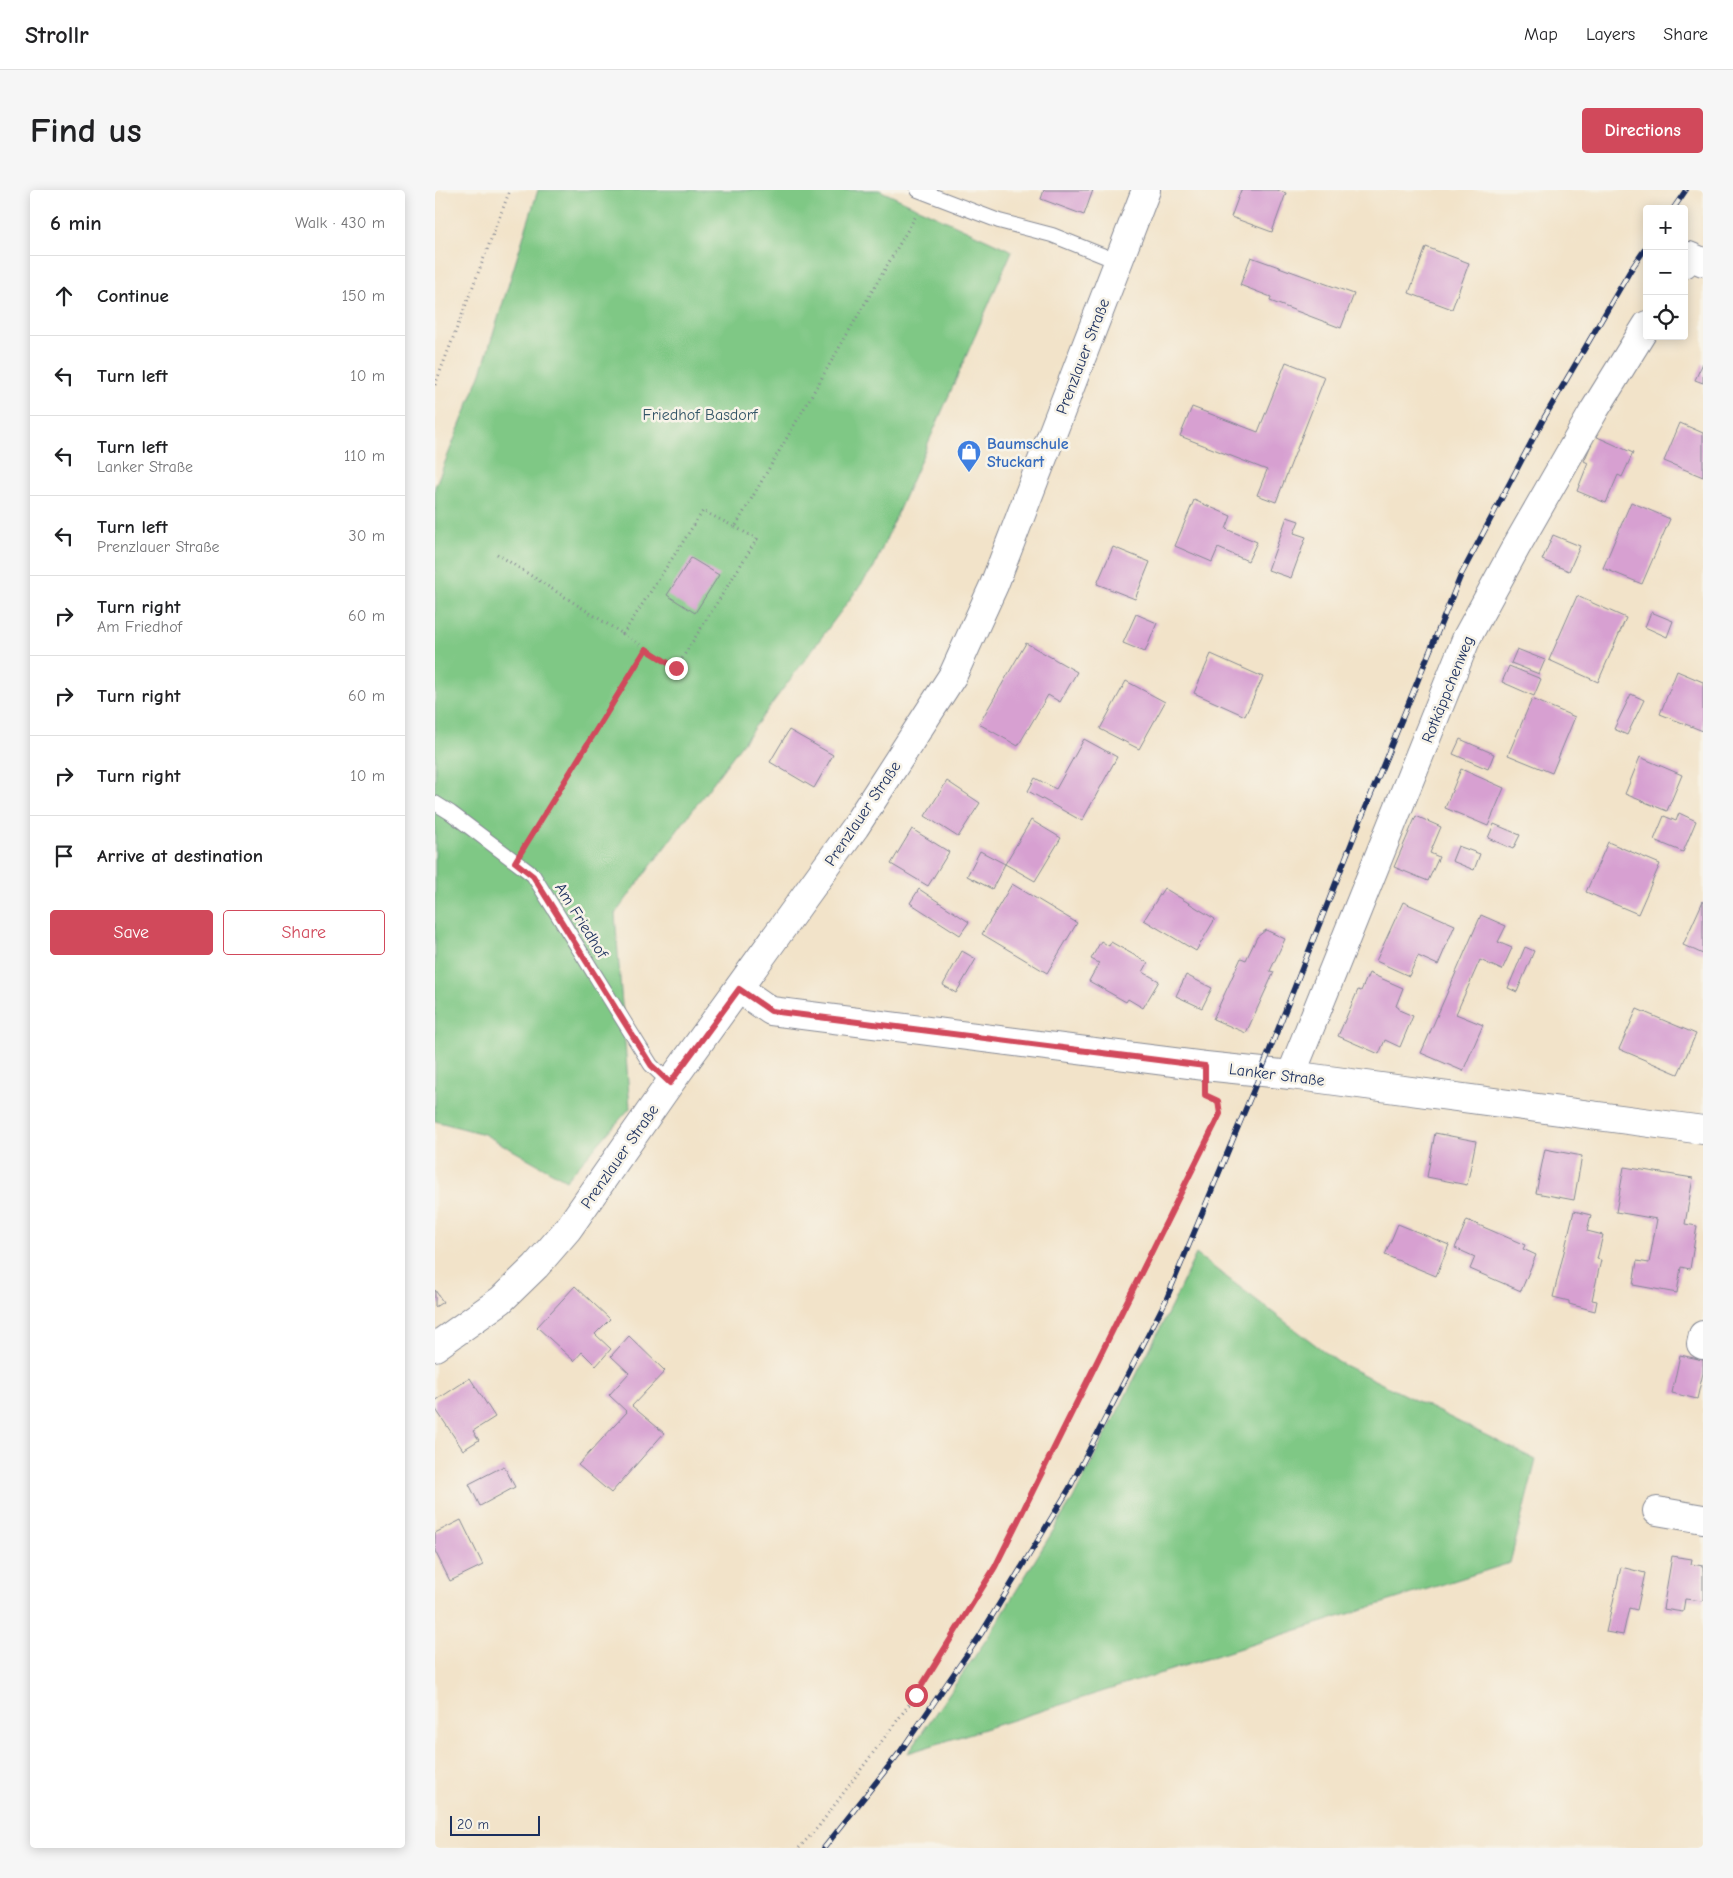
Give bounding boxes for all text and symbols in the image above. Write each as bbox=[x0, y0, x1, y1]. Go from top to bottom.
text: Strollr bbox=[25, 21, 89, 49]
text: Map bbox=[1524, 24, 1558, 45]
text: Layers bbox=[1586, 24, 1635, 45]
text: Share bbox=[1663, 24, 1708, 45]
button: Directions bbox=[1582, 108, 1703, 153]
text: Find us bbox=[30, 110, 142, 151]
map controls bbox=[1643, 205, 1688, 340]
button: + bbox=[1643, 205, 1688, 250]
text: 6 min bbox=[50, 211, 102, 235]
text: Walk · 430 m bbox=[295, 214, 385, 232]
button: − bbox=[1643, 250, 1688, 295]
icon: ahead bbox=[50, 282, 78, 310]
text: Continue bbox=[97, 285, 169, 307]
text: 150 m bbox=[342, 287, 385, 305]
button: locate bbox=[1643, 295, 1688, 340]
street label: Prenzlauer Straße bbox=[1053, 296, 1113, 417]
icon: left bbox=[50, 362, 78, 390]
text: Turn left bbox=[97, 365, 168, 387]
text: 10 m bbox=[350, 367, 385, 385]
park label: Friedhof Basdorf bbox=[642, 406, 759, 424]
place label: Baumschule Stuckart bbox=[987, 435, 1069, 471]
text: Turn left bbox=[97, 436, 168, 458]
shop icon: Baumschule Stuckart bbox=[956, 439, 982, 473]
icon: left bbox=[50, 442, 78, 470]
text: 110 m bbox=[344, 447, 385, 465]
text: Lanker Straße bbox=[97, 458, 193, 476]
text: Turn left bbox=[97, 516, 168, 538]
icon: left bbox=[50, 522, 78, 550]
text: 30 m bbox=[349, 527, 385, 545]
text: Prenzlauer Straße bbox=[97, 538, 220, 556]
text: Turn right bbox=[97, 596, 181, 618]
icon: right bbox=[50, 602, 78, 630]
text: 60 m bbox=[348, 607, 385, 625]
text: Am Friedhof bbox=[97, 618, 182, 636]
street label: Rotkäppchenweg bbox=[1418, 633, 1478, 746]
route end bbox=[665, 657, 688, 680]
icon: right bbox=[50, 682, 78, 710]
text: Turn right bbox=[97, 685, 181, 707]
text: 60 m bbox=[348, 687, 385, 705]
street label: Prenzlauer Straße bbox=[821, 758, 905, 869]
icon: right bbox=[50, 762, 78, 790]
text: Turn right bbox=[97, 765, 181, 787]
text: 10 m bbox=[350, 767, 385, 785]
icon: arrive bbox=[50, 842, 78, 870]
text: Arrive at destination bbox=[97, 845, 263, 867]
street label: Am Friedhof bbox=[551, 880, 612, 963]
button: Save bbox=[50, 910, 213, 955]
button: Share bbox=[223, 910, 385, 955]
street label: Lanker Straße bbox=[1228, 1060, 1326, 1090]
street label: Prenzlauer Straße bbox=[577, 1101, 662, 1212]
route start bbox=[905, 1684, 928, 1707]
scale bar bbox=[450, 1813, 540, 1836]
text: 20 m bbox=[457, 1816, 489, 1833]

